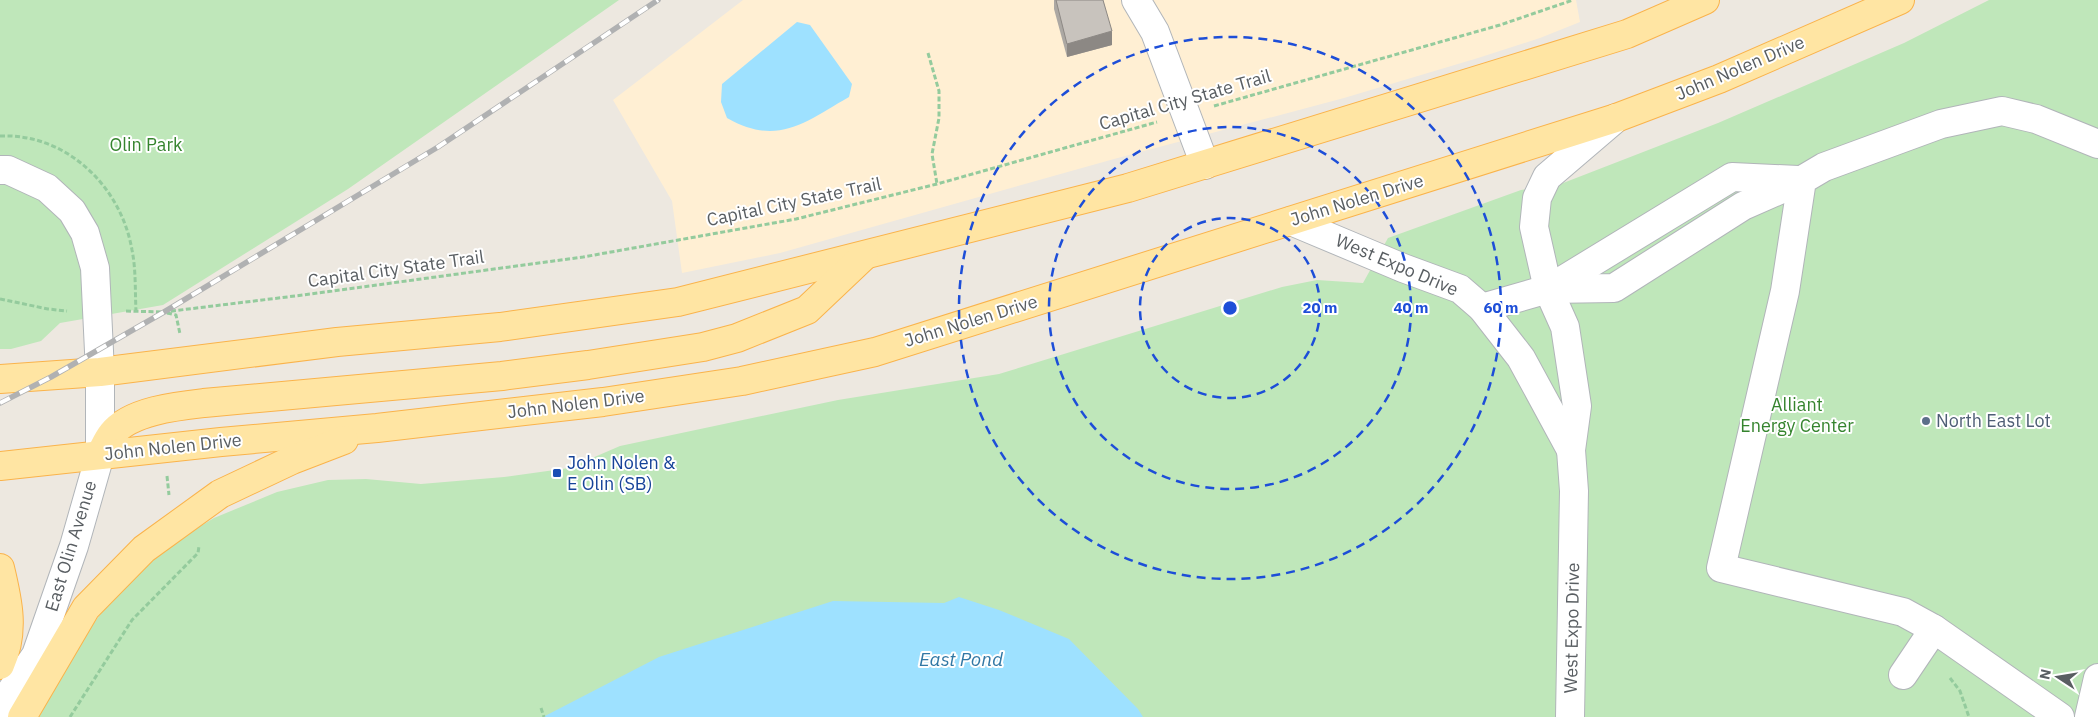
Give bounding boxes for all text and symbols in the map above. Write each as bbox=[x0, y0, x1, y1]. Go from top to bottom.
street label: John Nolen Drive bbox=[1672, 30, 1808, 105]
street label: Capital City State Trail bbox=[1096, 64, 1274, 135]
park label: Olin Park bbox=[109, 133, 183, 156]
street label: John Nolen Drive bbox=[1288, 168, 1426, 231]
street label: Capital City State Trail bbox=[705, 172, 883, 231]
street label: West Expo Drive bbox=[1332, 228, 1462, 301]
street label: Capital City State Trail bbox=[306, 245, 486, 292]
street label: John Nolen Drive bbox=[902, 289, 1040, 352]
text: 20 m bbox=[1303, 298, 1337, 317]
text: 40 m bbox=[1394, 298, 1428, 317]
text: 60 m bbox=[1484, 298, 1518, 317]
centre of rings bbox=[1221, 299, 1239, 317]
street label: John Nolen Drive bbox=[506, 384, 646, 423]
park label: Alliant Energy Center bbox=[1740, 393, 1854, 437]
place label: North East Lot bbox=[1936, 409, 2051, 432]
marker: North East Lot bbox=[1920, 415, 1932, 427]
street label: John Nolen Drive bbox=[103, 428, 243, 465]
place label: John Nolen & E Olin (SB) bbox=[567, 451, 676, 495]
marker: John Nolen & E Olin (SB) bbox=[551, 467, 563, 479]
street label: East Olin Avenue bbox=[40, 477, 101, 614]
street label: West Expo Drive bbox=[1559, 562, 1584, 694]
water label: East Pond bbox=[919, 647, 1004, 671]
north arrow bbox=[2033, 652, 2083, 702]
text: N bbox=[2035, 667, 2055, 681]

